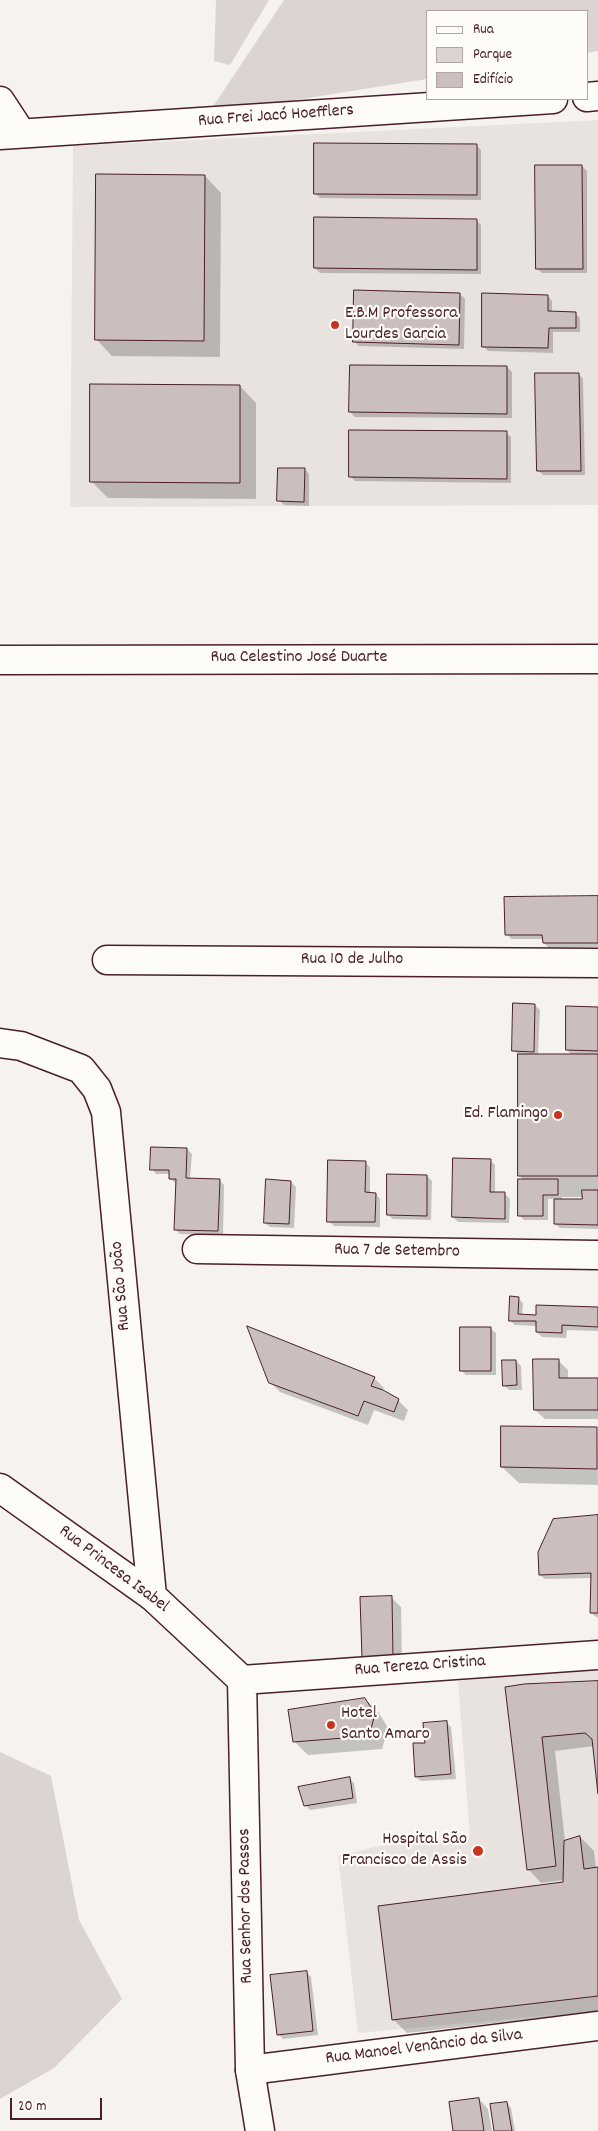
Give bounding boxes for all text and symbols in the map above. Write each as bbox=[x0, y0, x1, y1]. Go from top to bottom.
legend bbox=[426, 10, 588, 100]
text: Rua bbox=[473, 19, 494, 41]
text: Parque bbox=[473, 44, 512, 66]
text: Edifício bbox=[473, 69, 513, 91]
street label: Rua Frei Jacó Hoefflers bbox=[197, 101, 355, 133]
place label: E.B.M Professora Lourdes Garcia bbox=[345, 304, 458, 346]
marker: E.B.M Professora Lourdes Garcia bbox=[329, 319, 341, 331]
street label: Rua Celestino José Duarte bbox=[211, 648, 387, 670]
street label: Rua 10 de Julho bbox=[301, 950, 403, 972]
place label: Ed. Flamingo bbox=[464, 1104, 548, 1126]
marker: Ed. Flamingo bbox=[552, 1109, 564, 1121]
street label: Rua São João bbox=[107, 1240, 137, 1332]
street label: Rua 7 de Setembro bbox=[334, 1240, 460, 1264]
street label: Rua Princesa Isabel bbox=[54, 1522, 172, 1618]
street label: Rua Tereza Cristina bbox=[354, 1652, 486, 1682]
place label: Hotel Santo Amaro bbox=[341, 1704, 430, 1746]
marker: Hotel Santo Amaro bbox=[325, 1719, 337, 1731]
street label: Rua Senhor dos Passos bbox=[235, 1828, 259, 1984]
place label: Hospital São Francisco de Assis bbox=[342, 1830, 467, 1872]
marker: Hospital São Francisco de Assis bbox=[471, 1844, 485, 1858]
street label: Rua Manoel Venâncio da Silva bbox=[324, 2025, 524, 2071]
scale bar bbox=[12, 2088, 105, 2120]
text: 20 m bbox=[18, 2096, 46, 2118]

